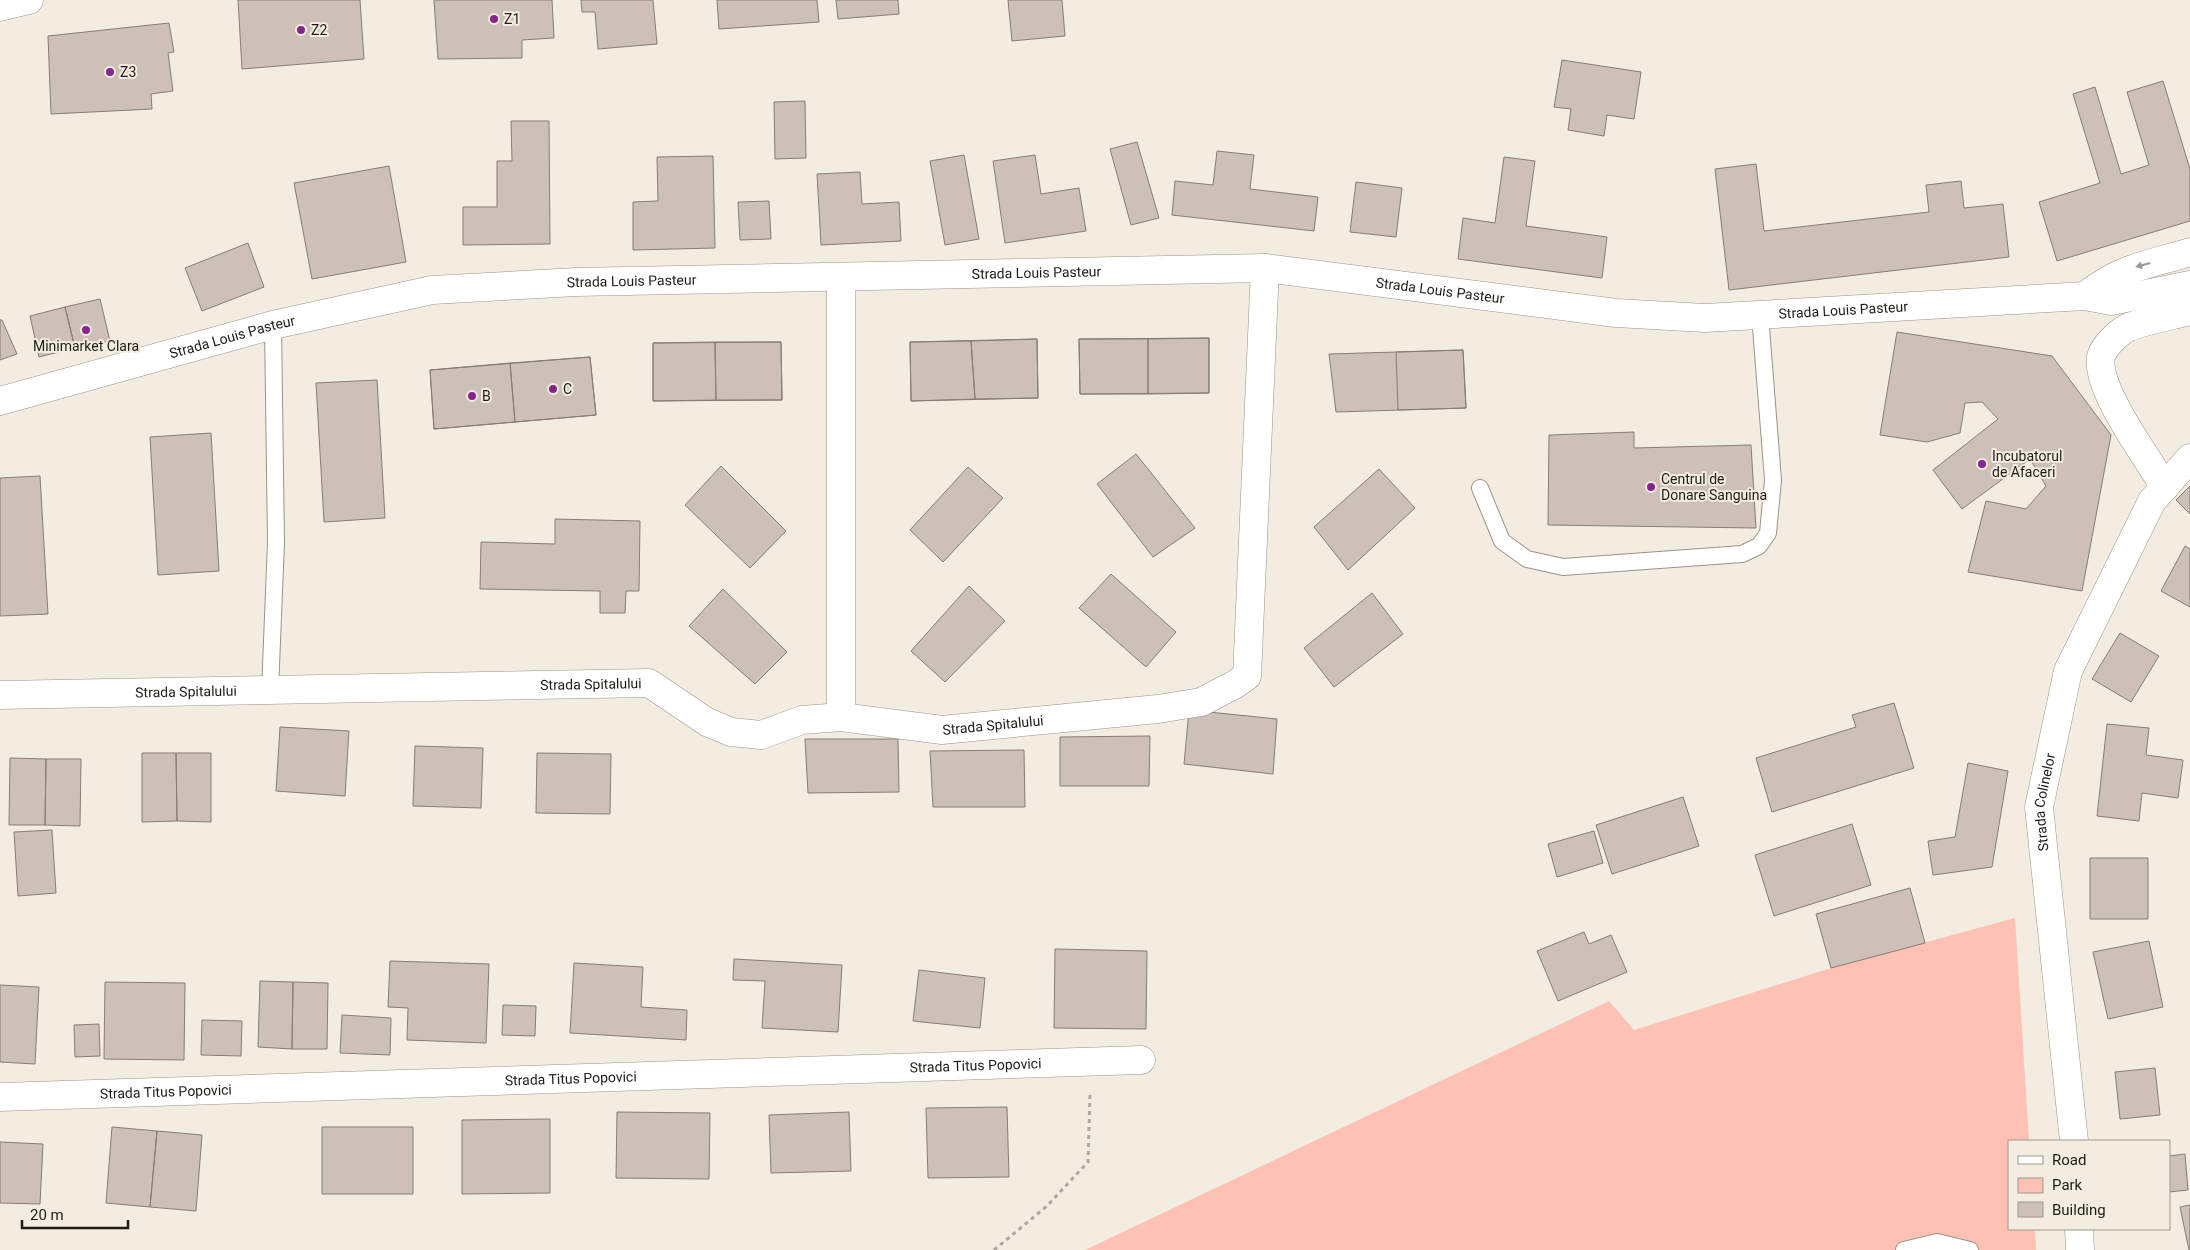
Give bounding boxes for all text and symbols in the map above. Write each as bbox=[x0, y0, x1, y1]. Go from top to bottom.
place label: Z1 bbox=[504, 11, 520, 27]
marker: Z1 bbox=[488, 13, 500, 25]
place label: Z2 bbox=[311, 22, 327, 38]
marker: Z2 bbox=[295, 24, 307, 36]
place label: Z3 bbox=[120, 64, 136, 80]
marker: Z3 bbox=[104, 66, 116, 78]
one-way arrow bbox=[2135, 261, 2151, 269]
street label: Strada Louis Pasteur bbox=[972, 263, 1102, 282]
street label: Strada Louis Pasteur bbox=[566, 272, 697, 290]
street label: Strada Louis Pasteur bbox=[1375, 274, 1506, 307]
street label: Strada Louis Pasteur bbox=[1778, 298, 1909, 322]
street label: Strada Louis Pasteur bbox=[168, 312, 297, 361]
marker: Minimarket Clara bbox=[80, 324, 92, 336]
place label: Minimarket Clara bbox=[33, 338, 139, 354]
place label: C bbox=[563, 381, 572, 397]
marker: C bbox=[547, 383, 559, 395]
place label: B bbox=[482, 388, 491, 404]
marker: B bbox=[466, 390, 478, 402]
place label: Incubatorul de Afaceri bbox=[1992, 448, 2062, 480]
marker: Incubatorul de Afaceri bbox=[1976, 458, 1988, 470]
place label: Centrul de Donare Sanguina bbox=[1661, 471, 1767, 503]
marker: Centrul de Donare Sanguina bbox=[1645, 481, 1657, 493]
street label: Strada Spitalului bbox=[540, 675, 642, 693]
street label: Strada Spitalului bbox=[135, 683, 237, 700]
street label: Strada Spitalului bbox=[942, 712, 1044, 738]
street label: Strada Colinelor bbox=[2031, 751, 2058, 852]
street label: Strada Titus Popovici bbox=[909, 1055, 1042, 1076]
street label: Strada Titus Popovici bbox=[504, 1068, 637, 1089]
street label: Strada Titus Popovici bbox=[100, 1081, 232, 1102]
legend bbox=[2008, 1140, 2170, 1230]
text: Road bbox=[2052, 1151, 2086, 1169]
text: Park bbox=[2052, 1176, 2083, 1194]
scale bar bbox=[22, 1198, 129, 1230]
text: Building bbox=[2052, 1201, 2106, 1219]
text: 20 m bbox=[30, 1206, 64, 1224]

